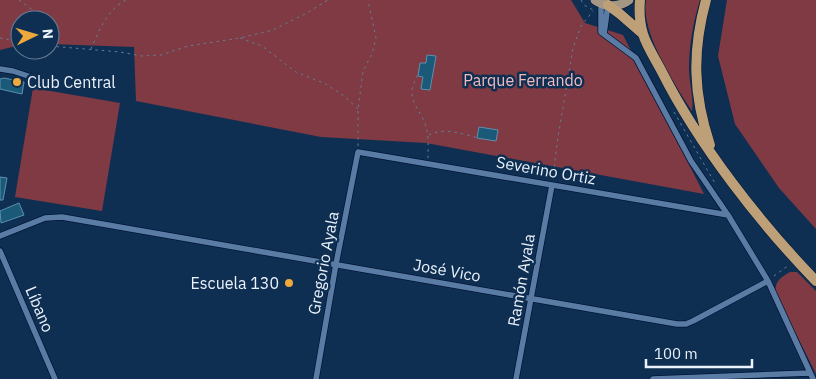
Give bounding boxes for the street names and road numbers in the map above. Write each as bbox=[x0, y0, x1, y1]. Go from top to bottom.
street label: Severino Ortiz bbox=[495, 151, 597, 189]
street label: Gregorio Ayala bbox=[303, 209, 343, 316]
street label: Ramón Ayala bbox=[503, 232, 539, 328]
street label: José Vico bbox=[412, 254, 482, 286]
street label: Líbano bbox=[21, 283, 59, 335]

